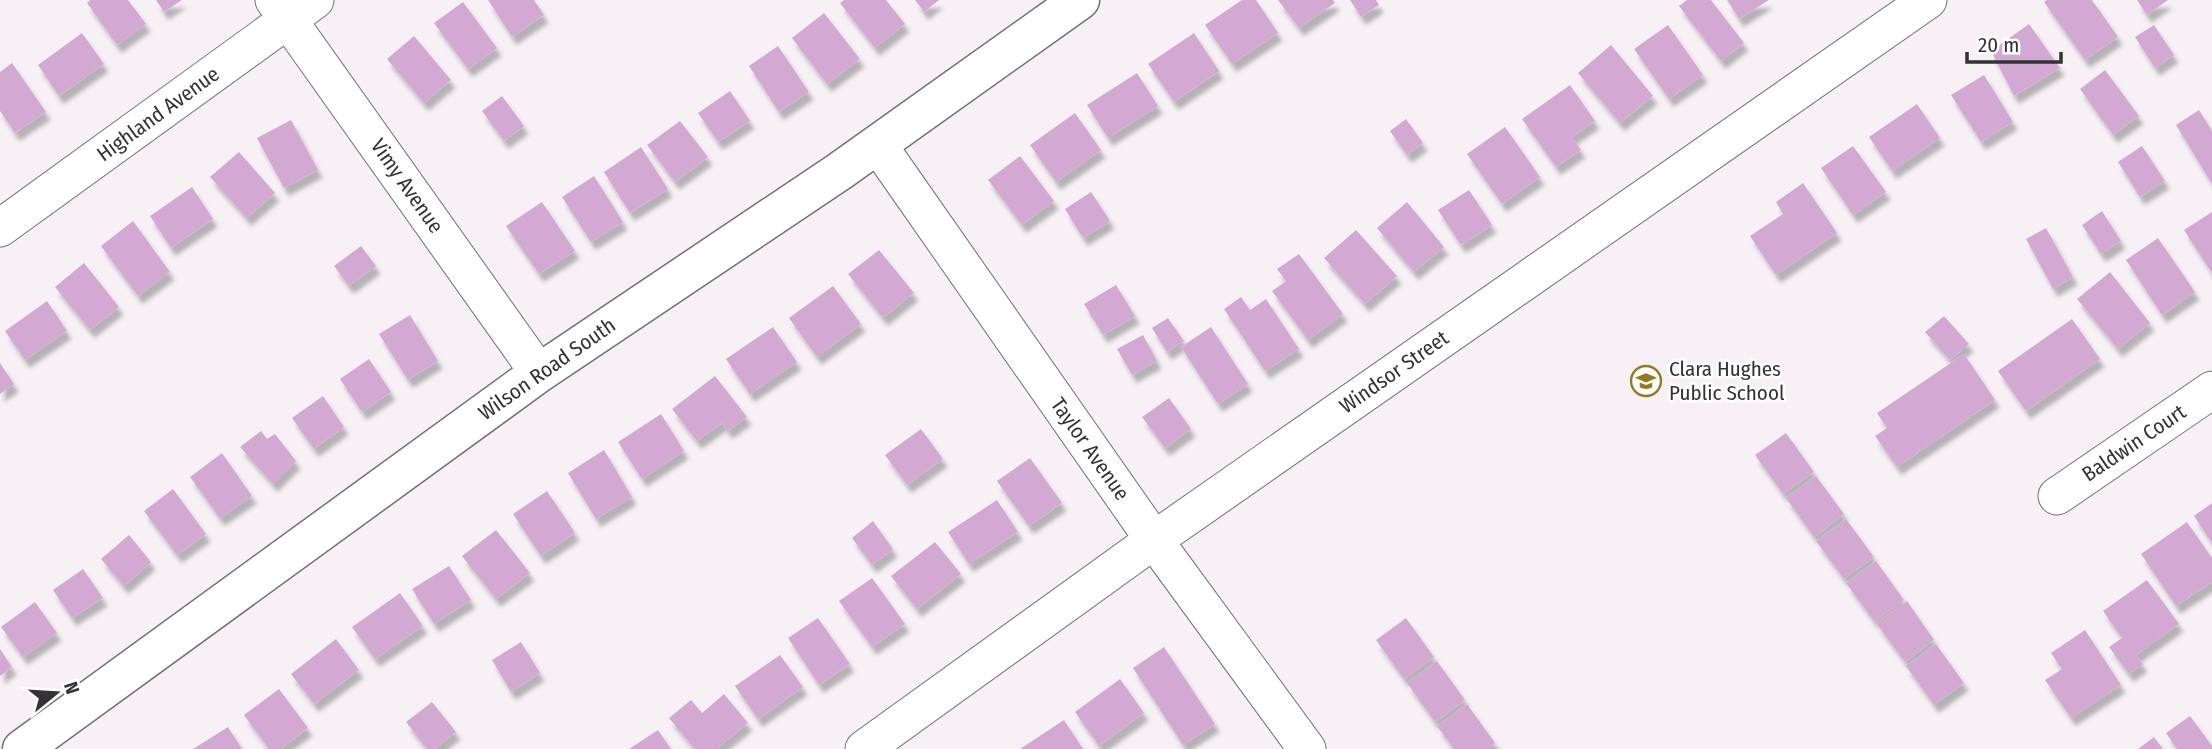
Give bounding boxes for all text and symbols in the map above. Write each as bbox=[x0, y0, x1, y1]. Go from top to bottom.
scale bar bbox=[1967, 21, 2062, 65]
text: 20 m bbox=[1978, 32, 2019, 58]
street label: Highland Avenue bbox=[92, 61, 224, 167]
street label: Vimy Avenue bbox=[365, 134, 449, 238]
street label: Wilson Road South bbox=[473, 312, 621, 426]
street label: Windsor Street bbox=[1334, 325, 1454, 419]
place label: Clara Hughes Public School bbox=[1669, 356, 1785, 406]
school or university icon: Clara Hughes Public School bbox=[1629, 364, 1663, 398]
street label: Taylor Avenue bbox=[1045, 392, 1135, 506]
street label: Baldwin Court bbox=[2077, 399, 2191, 487]
north arrow bbox=[21, 658, 91, 728]
text: N bbox=[59, 679, 84, 697]

